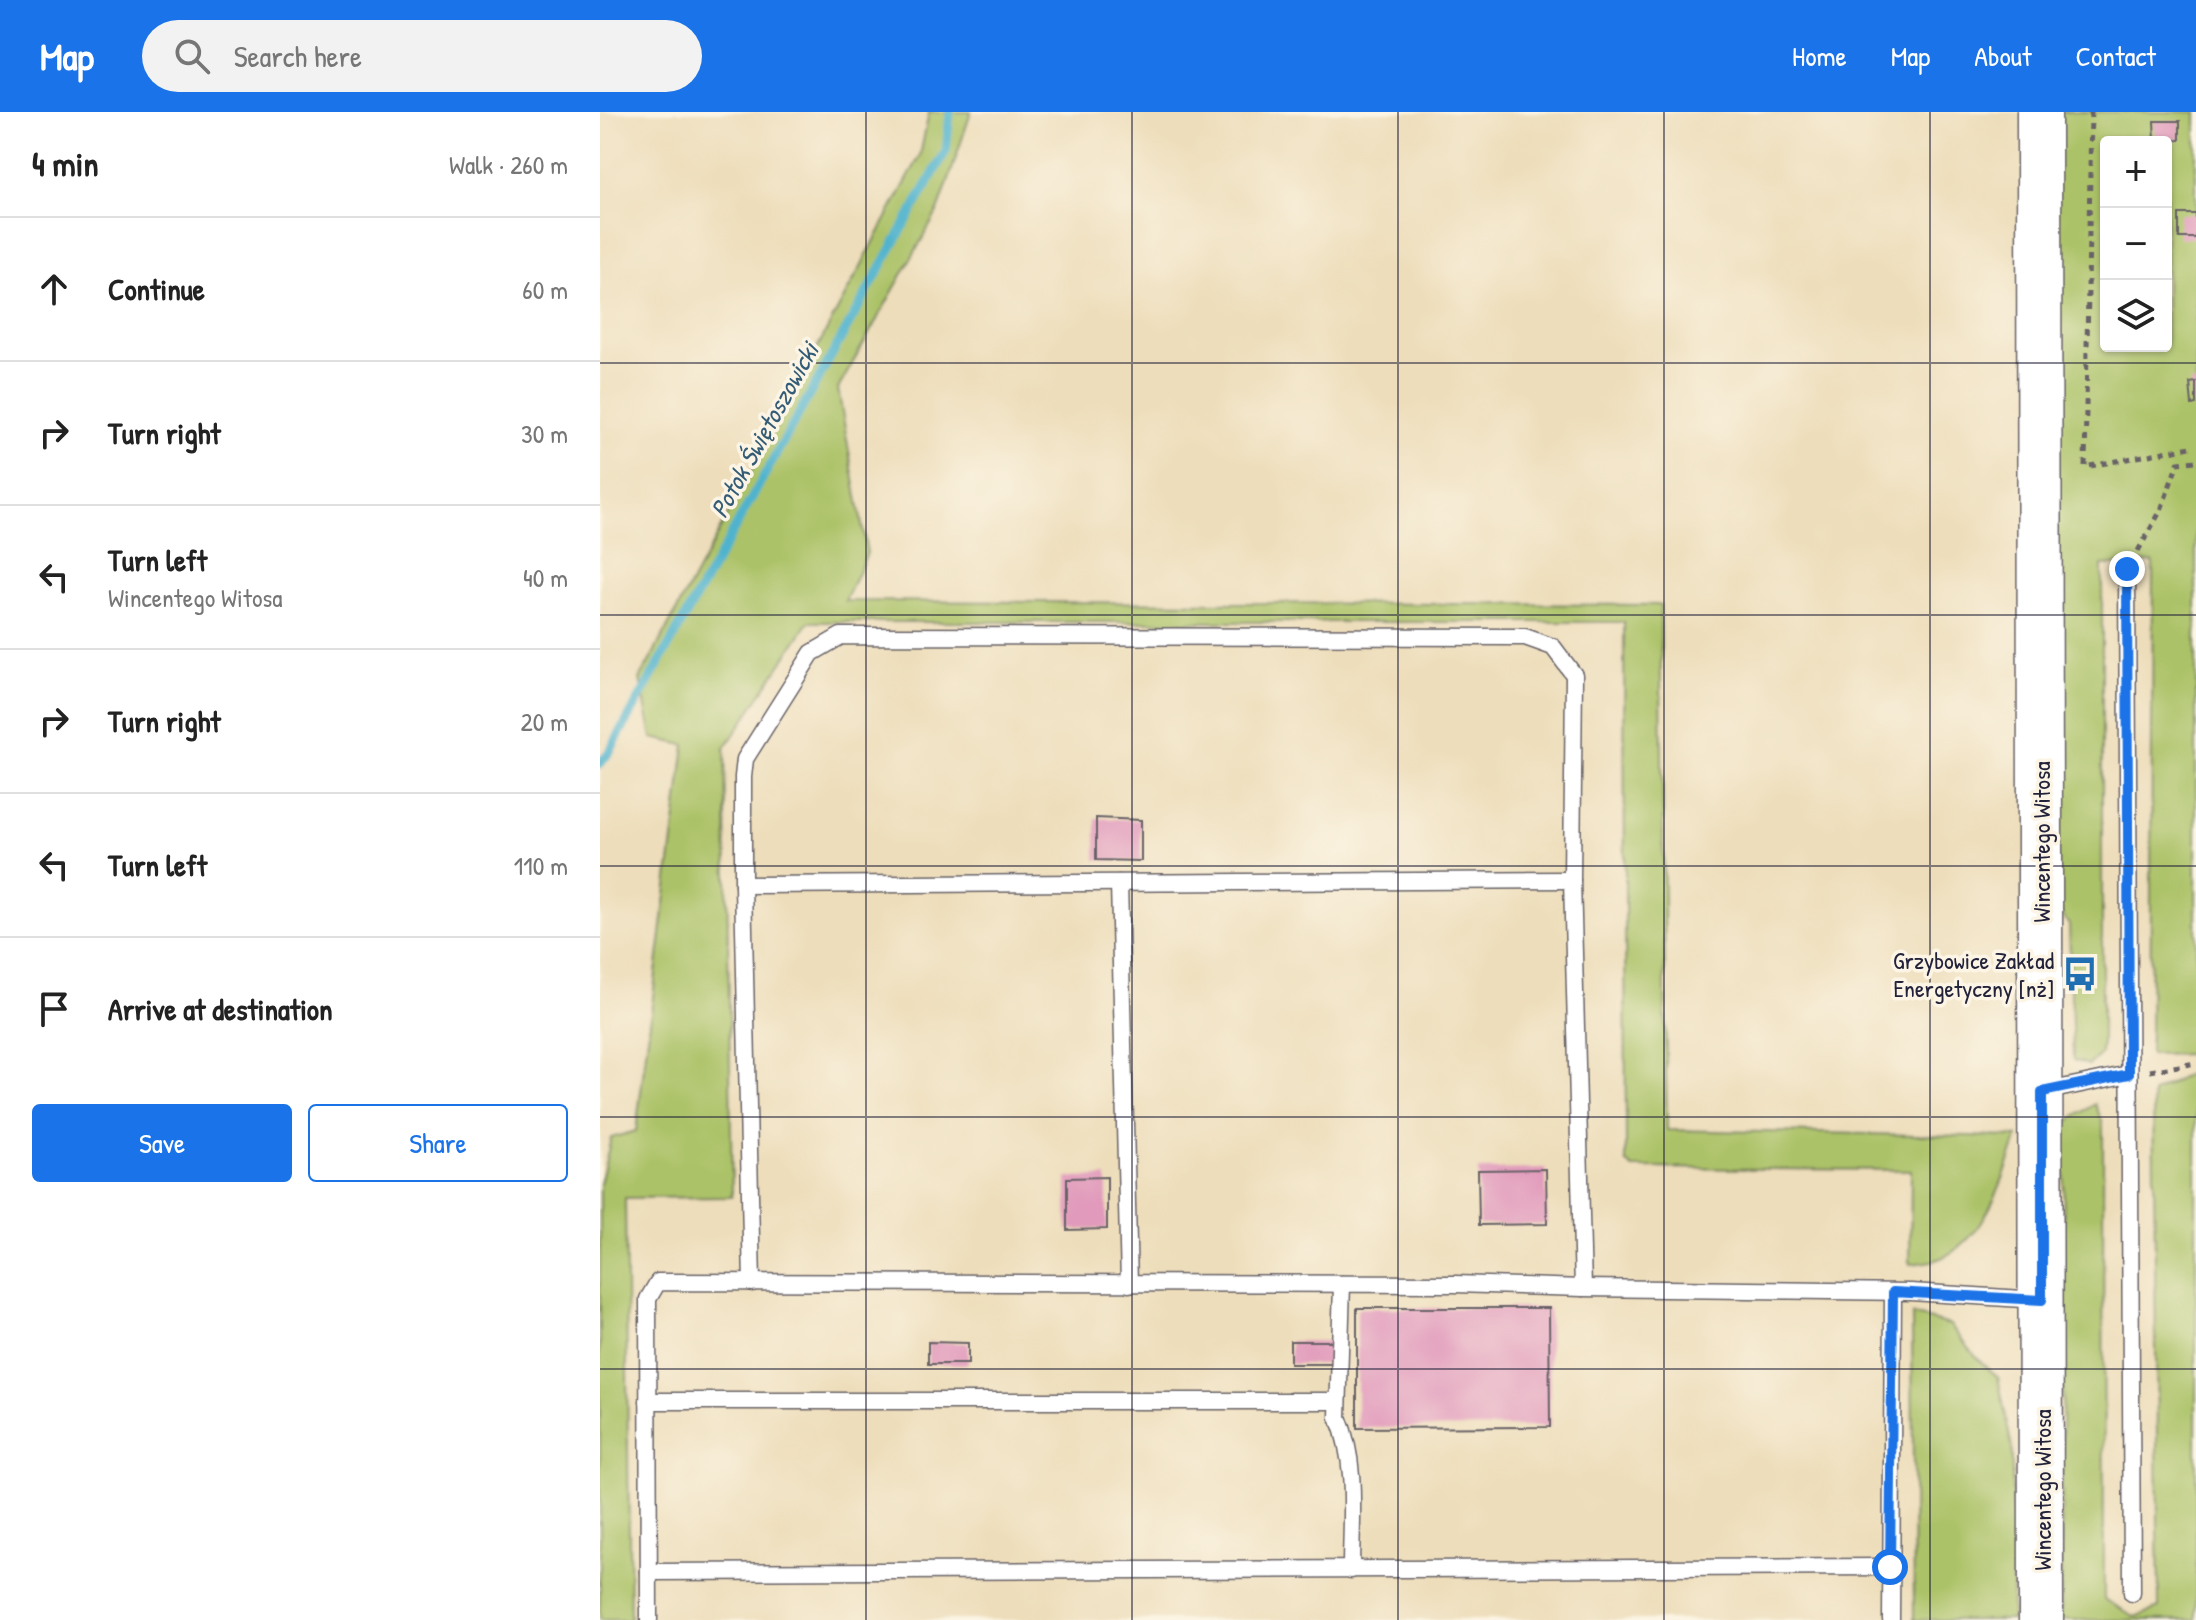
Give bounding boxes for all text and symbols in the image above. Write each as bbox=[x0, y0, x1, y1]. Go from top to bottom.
search box bbox=[142, 20, 702, 92]
text: Map bbox=[40, 30, 94, 82]
icon: search bbox=[170, 34, 214, 78]
text: Search here bbox=[234, 36, 362, 76]
text: Home bbox=[1792, 37, 1847, 75]
text: Map bbox=[1891, 37, 1930, 75]
text: About bbox=[1974, 37, 2032, 75]
text: Contact bbox=[2076, 37, 2156, 75]
map controls bbox=[2100, 136, 2172, 352]
button: + bbox=[2100, 136, 2172, 208]
text: 4 min bbox=[32, 141, 99, 187]
text: Walk · 260 m bbox=[449, 147, 568, 182]
button: − bbox=[2100, 208, 2172, 280]
icon: ahead bbox=[32, 267, 76, 311]
text: Continue bbox=[108, 269, 205, 309]
text: 60 m bbox=[522, 272, 568, 307]
button: layers bbox=[2100, 280, 2172, 352]
water label: Potok Świętoszowicki bbox=[701, 334, 828, 524]
icon: right bbox=[32, 411, 76, 455]
text: Turn right bbox=[108, 413, 221, 453]
text: 30 m bbox=[521, 416, 568, 451]
text: Turn left bbox=[108, 540, 207, 580]
route end bbox=[2109, 551, 2145, 587]
icon: left bbox=[32, 555, 76, 599]
text: 40 m bbox=[523, 560, 568, 595]
text: Wincentego Witosa bbox=[108, 580, 283, 615]
icon: right bbox=[32, 699, 76, 743]
text: Turn right bbox=[108, 701, 221, 741]
text: 20 m bbox=[521, 704, 568, 739]
street label: Wincentego Witosa bbox=[2025, 761, 2057, 923]
icon: left bbox=[32, 843, 76, 887]
text: Turn left bbox=[108, 845, 207, 885]
text: 110 m bbox=[514, 848, 568, 883]
place label: Grzybowice Zakład Energetyczny [nż] bbox=[1893, 944, 2054, 1004]
bus stop icon: Grzybowice Zakład Energetyczny [nż] bbox=[2061, 955, 2099, 993]
icon: arrive bbox=[32, 987, 76, 1031]
text: Arrive at destination bbox=[108, 989, 333, 1029]
button: Save bbox=[32, 1104, 292, 1182]
button: Share bbox=[308, 1104, 568, 1182]
street label: Wincentego Witosa bbox=[2026, 1409, 2058, 1571]
route start bbox=[1872, 1549, 1908, 1585]

